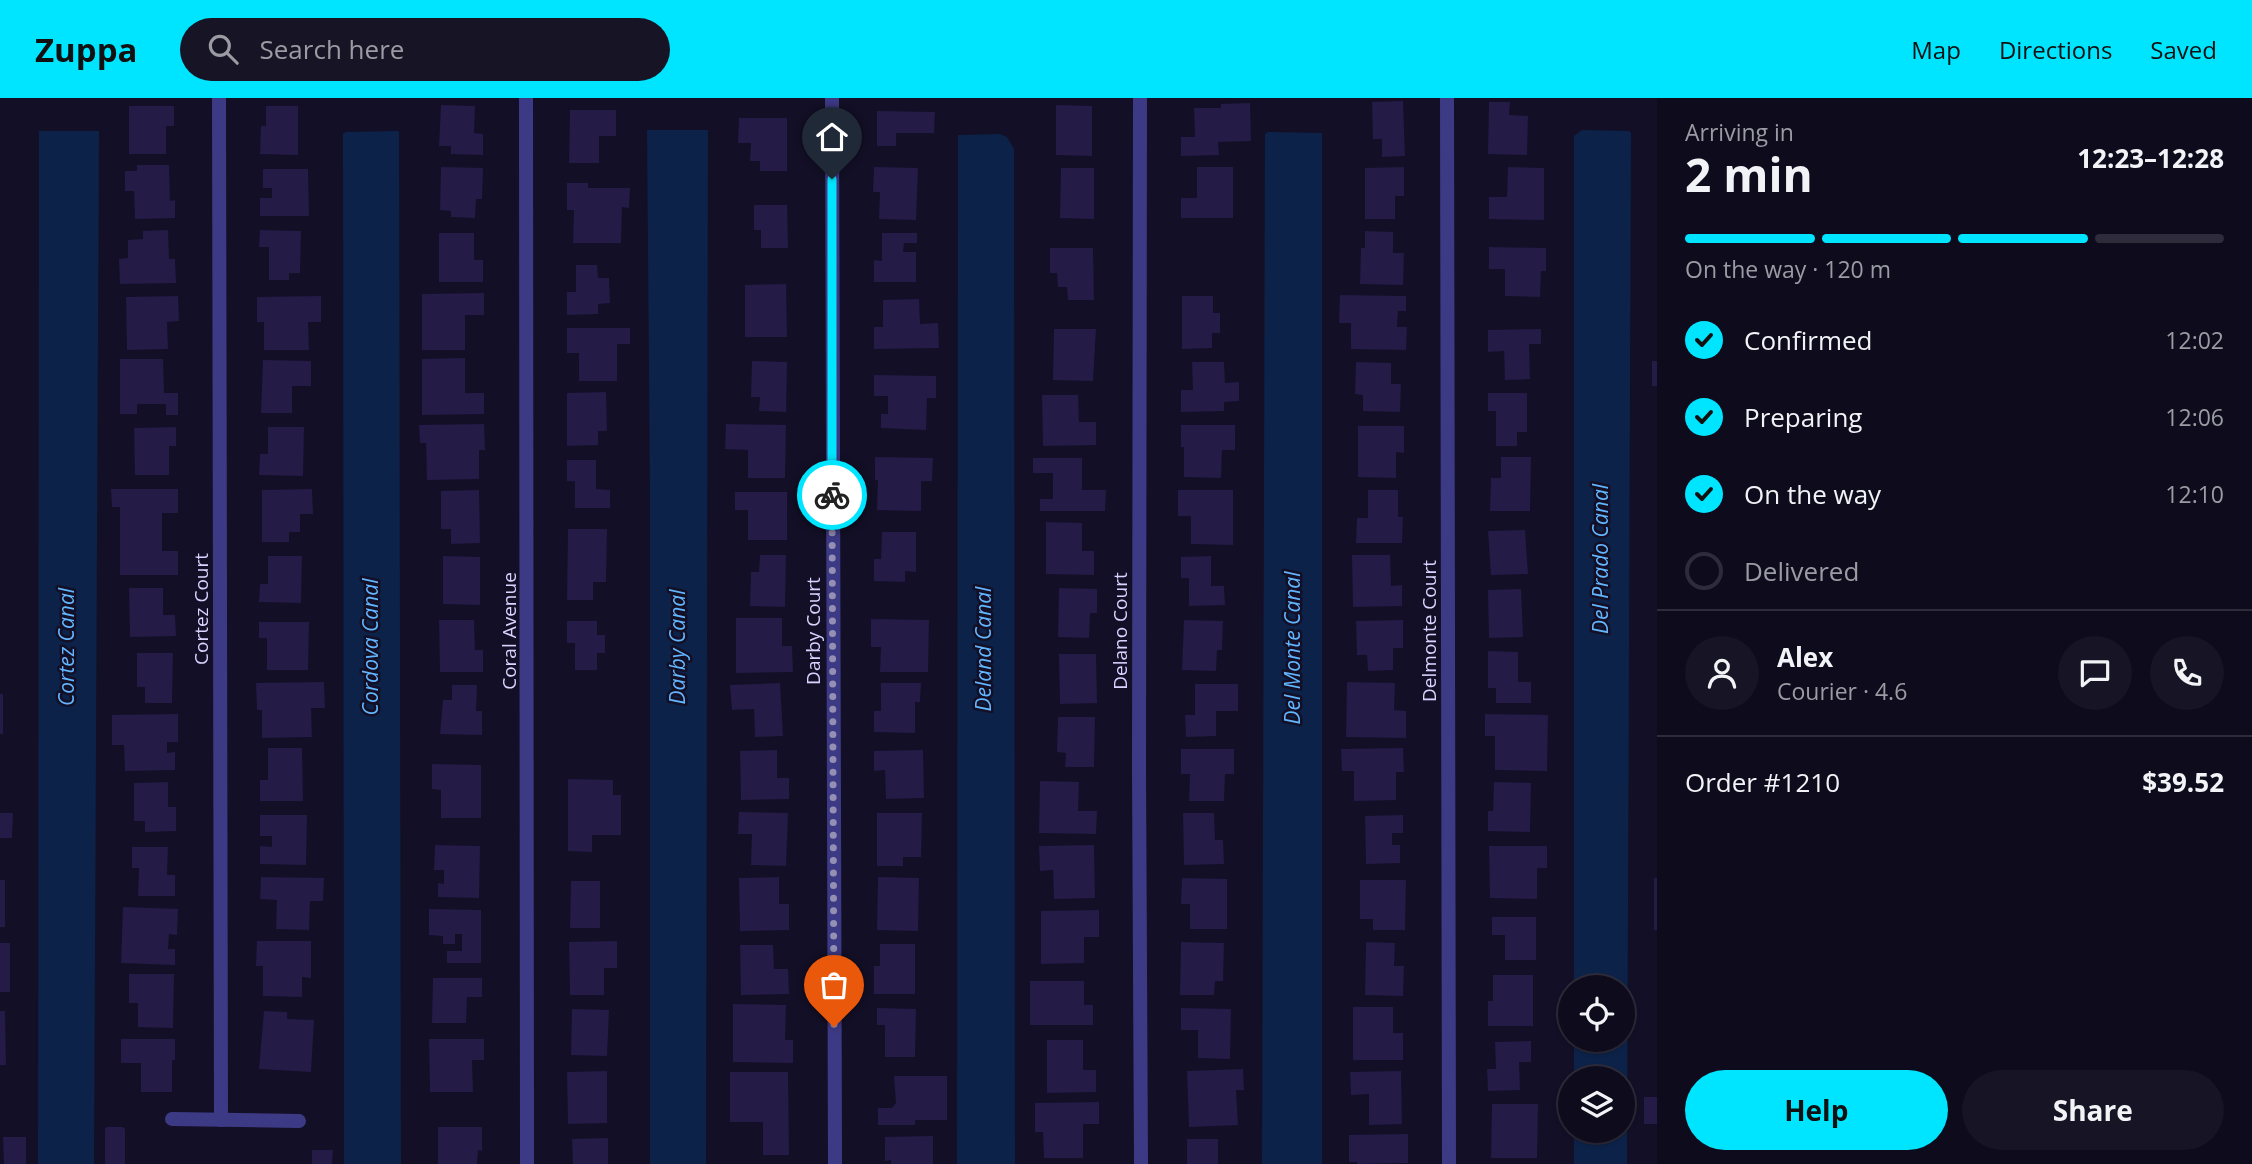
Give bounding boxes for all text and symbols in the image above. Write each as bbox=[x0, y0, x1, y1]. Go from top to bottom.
search box bbox=[180, 18, 670, 81]
text: Zuppa bbox=[35, 27, 138, 72]
icon: search bbox=[204, 30, 242, 68]
text: Search here bbox=[260, 31, 404, 67]
text: Map bbox=[1911, 33, 1961, 66]
text: Directions bbox=[1999, 33, 2112, 66]
text: Saved bbox=[2150, 33, 2217, 66]
pin bbox=[802, 107, 862, 179]
text: Arriving in bbox=[1685, 116, 1794, 148]
icon: home bbox=[813, 118, 851, 156]
text: 12:23–12:28 bbox=[2077, 140, 2224, 176]
text: 2 min bbox=[1685, 143, 1813, 205]
text: On the way · 120 m bbox=[1685, 253, 1891, 285]
icon: check bbox=[1685, 321, 1723, 359]
text: Confirmed bbox=[1744, 322, 1872, 358]
text: 12:02 bbox=[2165, 324, 2224, 356]
icon: check bbox=[1685, 398, 1723, 436]
text: Preparing bbox=[1744, 399, 1862, 435]
text: 12:06 bbox=[2165, 401, 2224, 433]
courier bbox=[797, 460, 867, 530]
icon: check bbox=[1685, 475, 1723, 513]
icon: bike bbox=[813, 476, 851, 514]
text: On the way bbox=[1744, 476, 1881, 512]
text: 12:10 bbox=[2165, 478, 2224, 510]
water label: Del Prado Canal bbox=[1586, 483, 1614, 634]
street label: Cortez Court bbox=[188, 553, 214, 665]
text: Delivered bbox=[1744, 553, 1859, 589]
street label: Delmonte Court bbox=[1416, 560, 1442, 702]
water label: Del Monte Canal bbox=[1278, 571, 1306, 725]
street label: Coral Avenue bbox=[496, 572, 522, 690]
street label: Delano Court bbox=[1107, 572, 1133, 690]
street label: Darby Court bbox=[800, 577, 826, 685]
water label: Cordova Canal bbox=[356, 578, 384, 715]
water label: Deland Canal bbox=[969, 586, 997, 711]
water label: Cortez Canal bbox=[52, 587, 80, 706]
water label: Darby Canal bbox=[663, 589, 691, 704]
button: person bbox=[1685, 636, 1759, 710]
button: chat bbox=[2058, 636, 2132, 710]
button: phone bbox=[2150, 636, 2224, 710]
text: Alex bbox=[1777, 639, 1833, 675]
text: Courier · 4.6 bbox=[1777, 675, 1907, 707]
text: Order #1210 bbox=[1685, 764, 1840, 800]
text: $39.52 bbox=[2142, 764, 2224, 800]
pin bbox=[804, 955, 864, 1027]
icon: bag bbox=[815, 966, 853, 1004]
map controls bbox=[1558, 975, 1635, 1143]
button: locate bbox=[1558, 975, 1635, 1052]
button: layers bbox=[1558, 1066, 1635, 1143]
button: Help bbox=[1685, 1070, 1948, 1150]
button: Share bbox=[1962, 1070, 2224, 1150]

